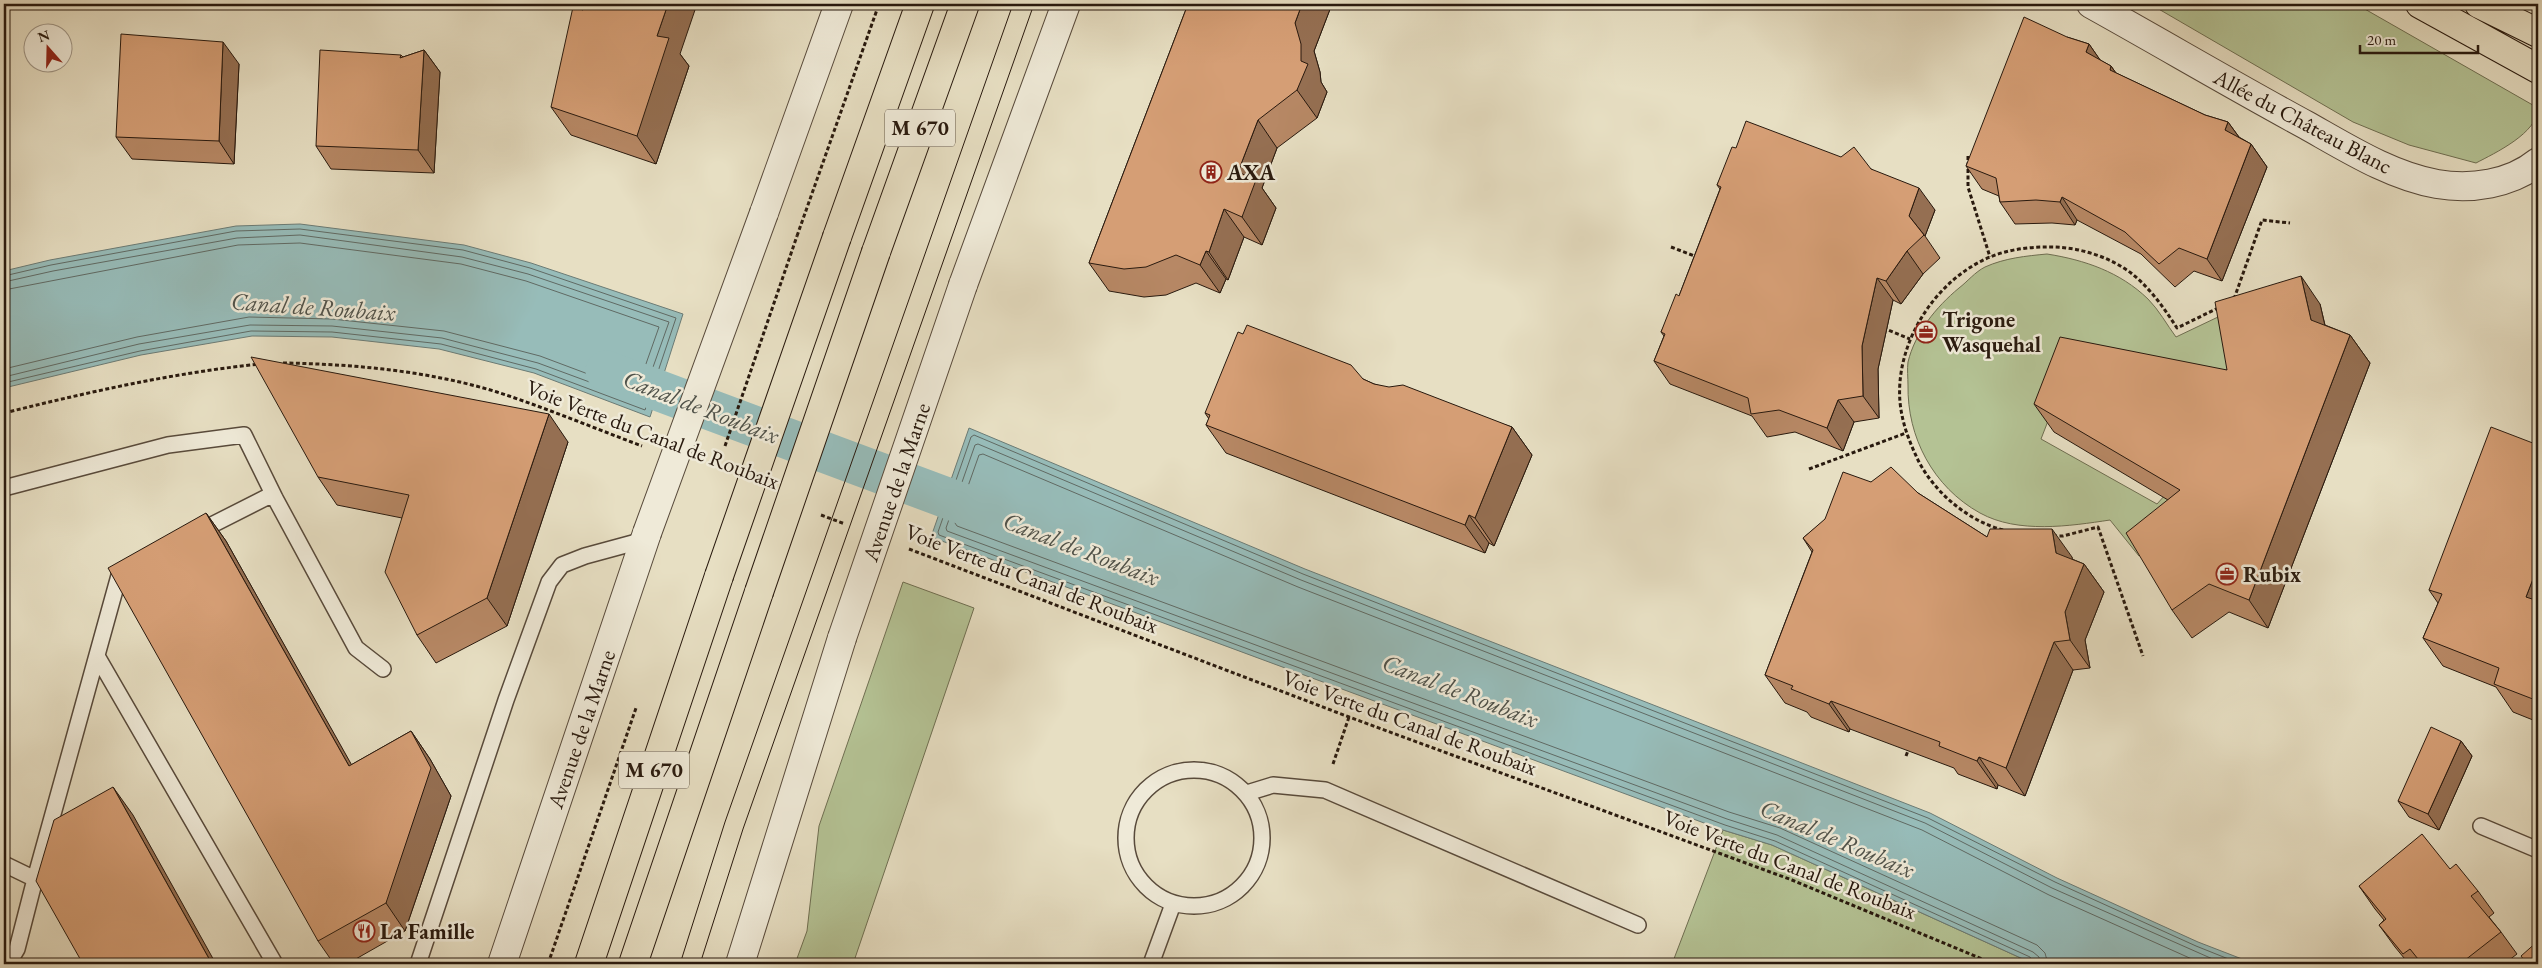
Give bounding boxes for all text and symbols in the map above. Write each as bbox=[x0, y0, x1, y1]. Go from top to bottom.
north arrow bbox=[22, 22, 72, 72]
scale bar bbox=[2360, 22, 2477, 54]
text: N bbox=[35, 25, 53, 46]
text: 20 m bbox=[2367, 30, 2396, 49]
street label: Allée du Château Blanc bbox=[2208, 62, 2397, 181]
road number: M 670 bbox=[885, 110, 955, 146]
place label: AXA bbox=[1226, 158, 1275, 187]
building icon: AXA bbox=[1199, 160, 1223, 184]
water label: Canal de Roubaix bbox=[230, 285, 398, 328]
place label: Trigone Wasquehal bbox=[1942, 305, 2041, 359]
office icon: Trigone Wasquehal bbox=[1914, 320, 1938, 344]
water label: Canal de Roubaix bbox=[619, 363, 785, 451]
street label: Voie Verte du Canal de Roubaix bbox=[522, 373, 784, 496]
street label: Avenue de la Marne bbox=[855, 399, 937, 566]
water label: Canal de Roubaix bbox=[999, 505, 1165, 593]
street label: Voie Verte du Canal de Roubaix bbox=[901, 517, 1163, 640]
place label: Rubix bbox=[2243, 560, 2301, 589]
office icon: Rubix bbox=[2215, 562, 2239, 586]
street label: Avenue de la Marne bbox=[540, 646, 622, 813]
water label: Canal de Roubaix bbox=[1378, 647, 1544, 735]
street label: Voie Verte du Canal de Roubaix bbox=[1279, 663, 1542, 782]
road number: M 670 bbox=[619, 752, 689, 788]
water label: Canal de Roubaix bbox=[1756, 792, 1920, 885]
street label: Voie Verte du Canal de Roubaix bbox=[1659, 803, 1921, 926]
place label: La Famille bbox=[380, 917, 475, 946]
restaurant icon: La Famille bbox=[352, 919, 376, 943]

